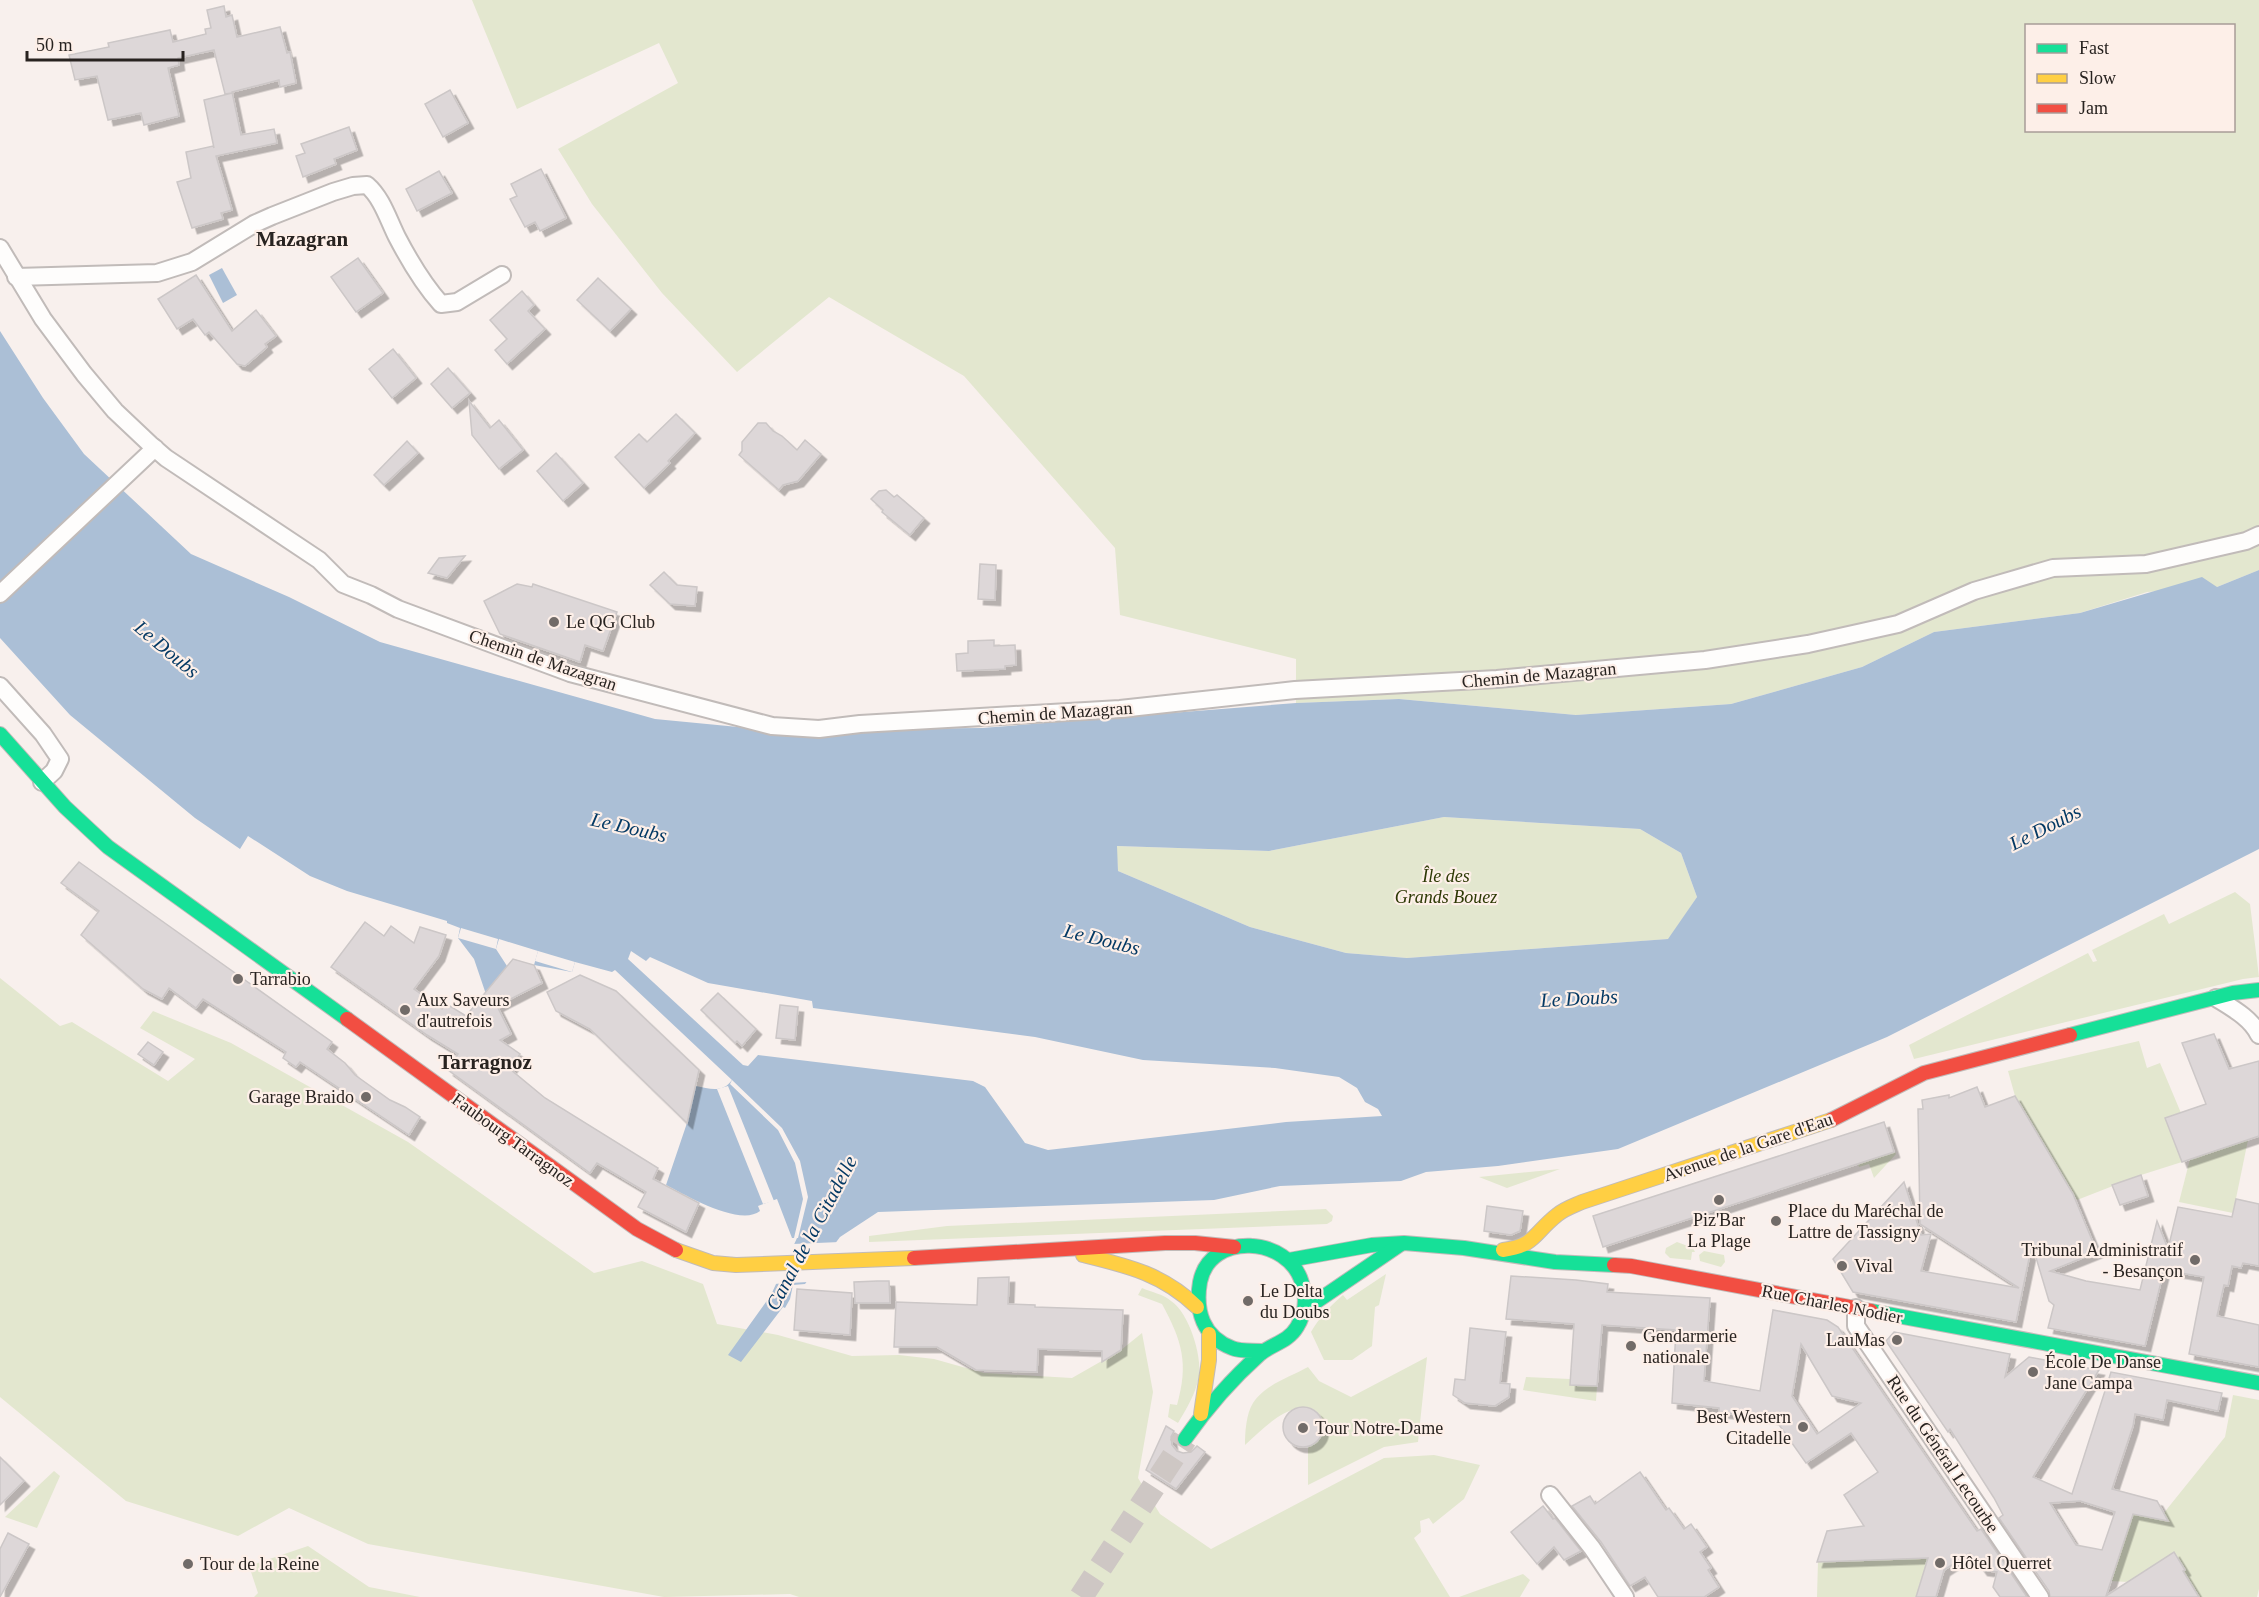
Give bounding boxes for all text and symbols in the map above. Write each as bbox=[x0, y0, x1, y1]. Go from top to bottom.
scale bar bbox=[27, 24, 183, 62]
legend bbox=[2025, 24, 2235, 132]
text: 50 m bbox=[36, 35, 73, 55]
text: Fast bbox=[2079, 38, 2109, 58]
text: Slow bbox=[2079, 68, 2116, 88]
text: Jam bbox=[2079, 98, 2108, 118]
district label: Mazagran bbox=[256, 227, 348, 251]
place label: Le QG Club bbox=[566, 612, 655, 632]
water label: Le Doubs bbox=[130, 615, 204, 682]
marker: Le QG Club bbox=[547, 615, 561, 629]
street label: Chemin de Mazagran bbox=[466, 625, 620, 695]
street label: Chemin de Mazagran bbox=[1461, 658, 1617, 692]
street label: Chemin de Mazagran bbox=[977, 698, 1133, 728]
water label: Le Doubs bbox=[2005, 800, 2085, 855]
water label: Le Doubs bbox=[588, 807, 669, 846]
park label: Île des Grands Bouez bbox=[1395, 865, 1497, 907]
water label: Le Doubs bbox=[1061, 919, 1142, 959]
place label: Tarrabio bbox=[250, 969, 311, 989]
marker: Tarrabio bbox=[231, 972, 245, 986]
water label: Le Doubs bbox=[1539, 985, 1618, 1011]
place label: Aux Saveurs d'autrefois bbox=[417, 990, 510, 1031]
marker: Aux Saveurs d'autrefois bbox=[398, 1003, 412, 1017]
district label: Tarragnoz bbox=[438, 1050, 532, 1074]
place label: Garage Braido bbox=[249, 1087, 354, 1107]
street label: Faubourg Tarragnoz bbox=[448, 1089, 578, 1191]
marker: Garage Braido bbox=[359, 1090, 373, 1104]
street label: Avenue de la Gare d'Eau bbox=[1661, 1109, 1835, 1185]
water label: Canal de la Citadelle bbox=[761, 1152, 861, 1314]
marker: Piz'Bar La Plage bbox=[1712, 1193, 1726, 1207]
place label: Place du Maréchal de Lattre de Tassigny bbox=[1788, 1201, 1943, 1242]
place label: Piz'Bar La Plage bbox=[1687, 1210, 1751, 1251]
marker: Place du Maréchal de Lattre de Tassigny bbox=[1769, 1214, 1783, 1228]
place label: Tribunal Administratif - Besançon bbox=[2021, 1240, 2183, 1281]
marker: Tribunal Administratif - Besançon bbox=[2188, 1253, 2202, 1267]
place label: Vival bbox=[1854, 1256, 1893, 1276]
marker: Vival bbox=[1835, 1259, 1849, 1273]
place label: Le Delta du Doubs bbox=[1260, 1281, 1330, 1322]
street label: Rue Charles Nodier bbox=[1760, 1281, 1904, 1327]
marker: Le Delta du Doubs bbox=[1241, 1294, 1255, 1308]
place label: Gendarmerie nationale bbox=[1643, 1326, 1737, 1367]
place label: LauMas bbox=[1826, 1330, 1885, 1350]
marker: LauMas bbox=[1890, 1333, 1904, 1347]
marker: Gendarmerie nationale bbox=[1624, 1339, 1638, 1353]
place label: École De Danse Jane Campa bbox=[2045, 1351, 2161, 1393]
marker: École De Danse Jane Campa bbox=[2026, 1365, 2040, 1379]
street label: Rue du Général Lecourbe bbox=[1883, 1372, 2003, 1536]
place label: Best Western Citadelle bbox=[1696, 1407, 1791, 1448]
place label: Tour Notre-Dame bbox=[1315, 1418, 1443, 1438]
marker: Best Western Citadelle bbox=[1796, 1420, 1810, 1434]
marker: Tour Notre-Dame bbox=[1296, 1421, 1310, 1435]
place label: Hôtel Querret bbox=[1952, 1553, 2051, 1573]
place label: Tour de la Reine bbox=[200, 1554, 319, 1574]
marker: Hôtel Querret bbox=[1933, 1556, 1947, 1570]
marker: Tour de la Reine bbox=[181, 1557, 195, 1571]

